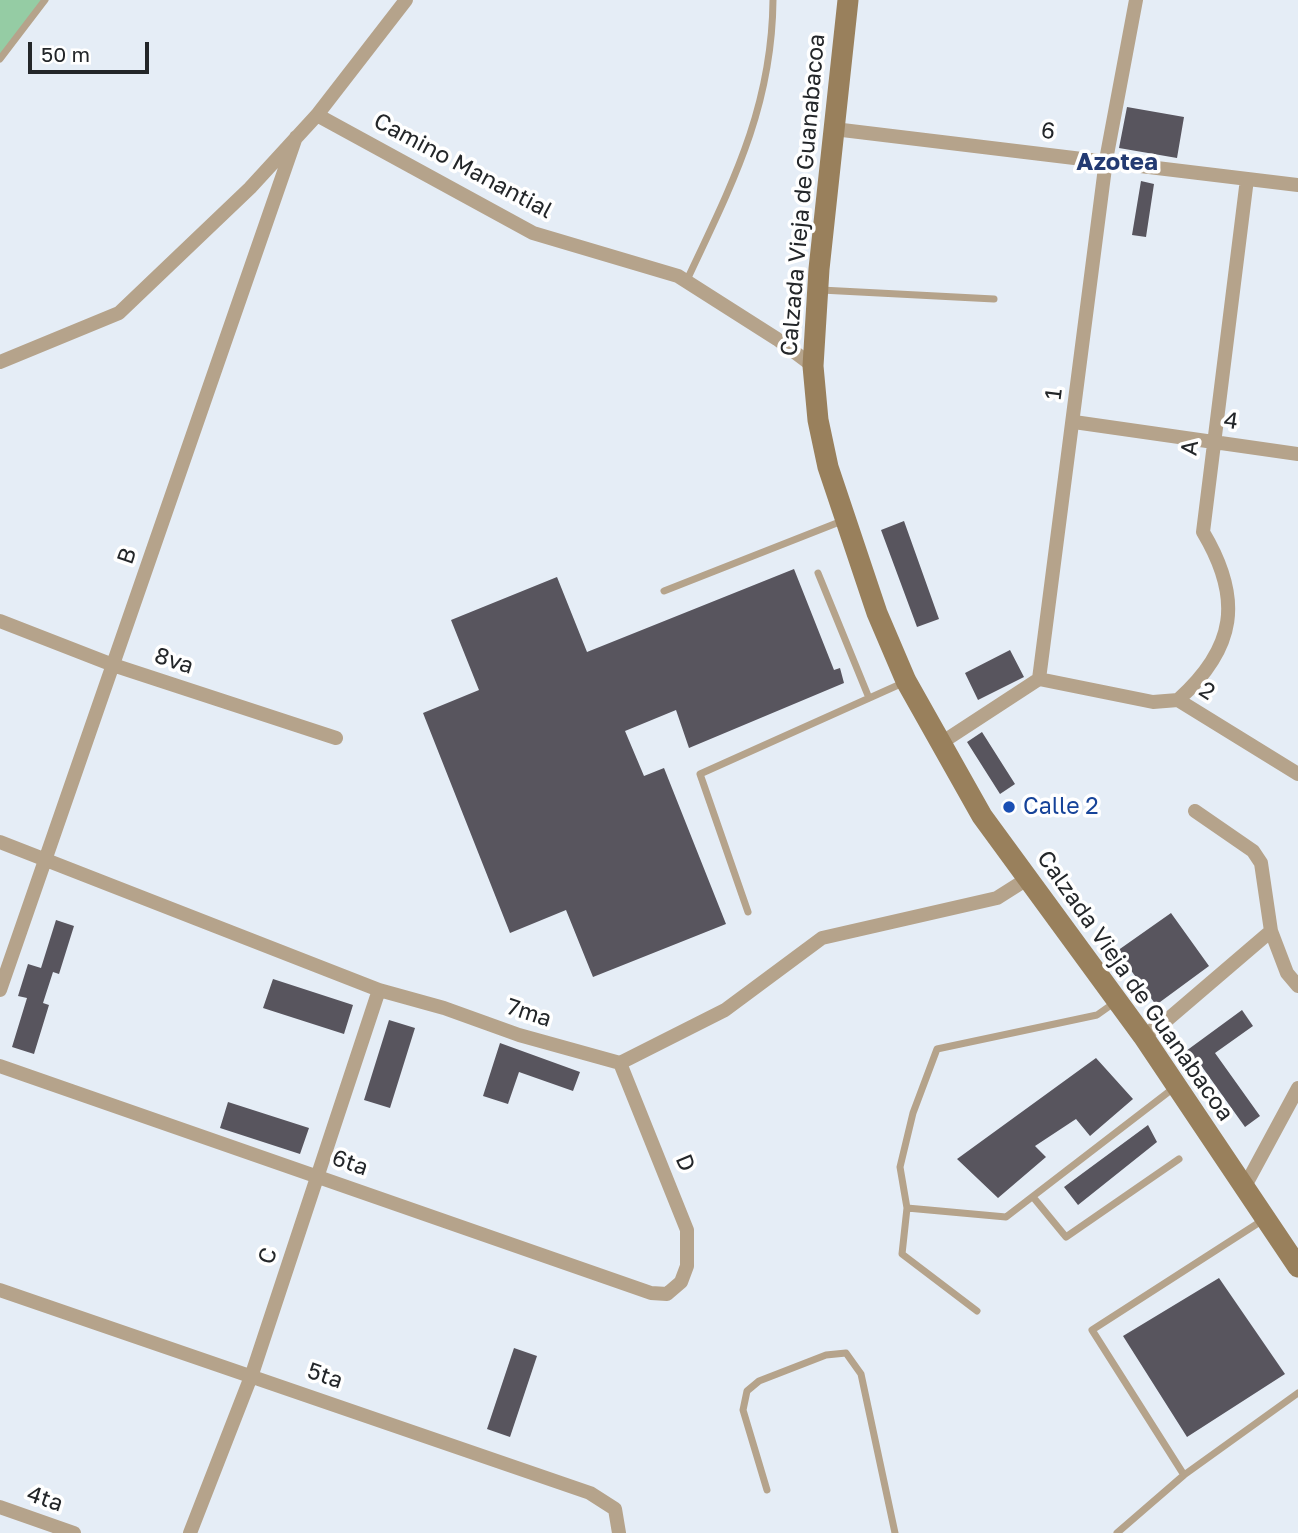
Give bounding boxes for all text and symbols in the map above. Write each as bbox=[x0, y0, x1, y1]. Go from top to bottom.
scale bar bbox=[32, 28, 152, 72]
street label: Calzada Vieja de Guanabacoa bbox=[775, 33, 831, 357]
text: 50 m bbox=[41, 41, 90, 67]
street label: Camino Manantial bbox=[369, 107, 557, 225]
street label: 6 bbox=[1039, 116, 1057, 146]
district label: Azotea bbox=[1076, 148, 1158, 176]
street label: 1 bbox=[1040, 387, 1068, 401]
street label: 4 bbox=[1222, 406, 1240, 436]
street label: A bbox=[1175, 439, 1205, 457]
street label: B bbox=[111, 544, 143, 568]
street label: 8va bbox=[151, 642, 197, 680]
street label: 2 bbox=[1194, 676, 1220, 706]
place label: Calle 2 bbox=[1023, 793, 1099, 821]
marker: Calle 2 bbox=[1001, 799, 1017, 815]
street label: Calzada Vieja de Guanabacoa bbox=[1031, 846, 1239, 1126]
street label: 7ma bbox=[503, 993, 555, 1033]
street label: 6ta bbox=[328, 1144, 372, 1182]
street label: D bbox=[669, 1150, 701, 1176]
street label: C bbox=[252, 1244, 284, 1268]
street label: 5ta bbox=[304, 1357, 346, 1395]
street label: 4ta bbox=[23, 1480, 67, 1518]

